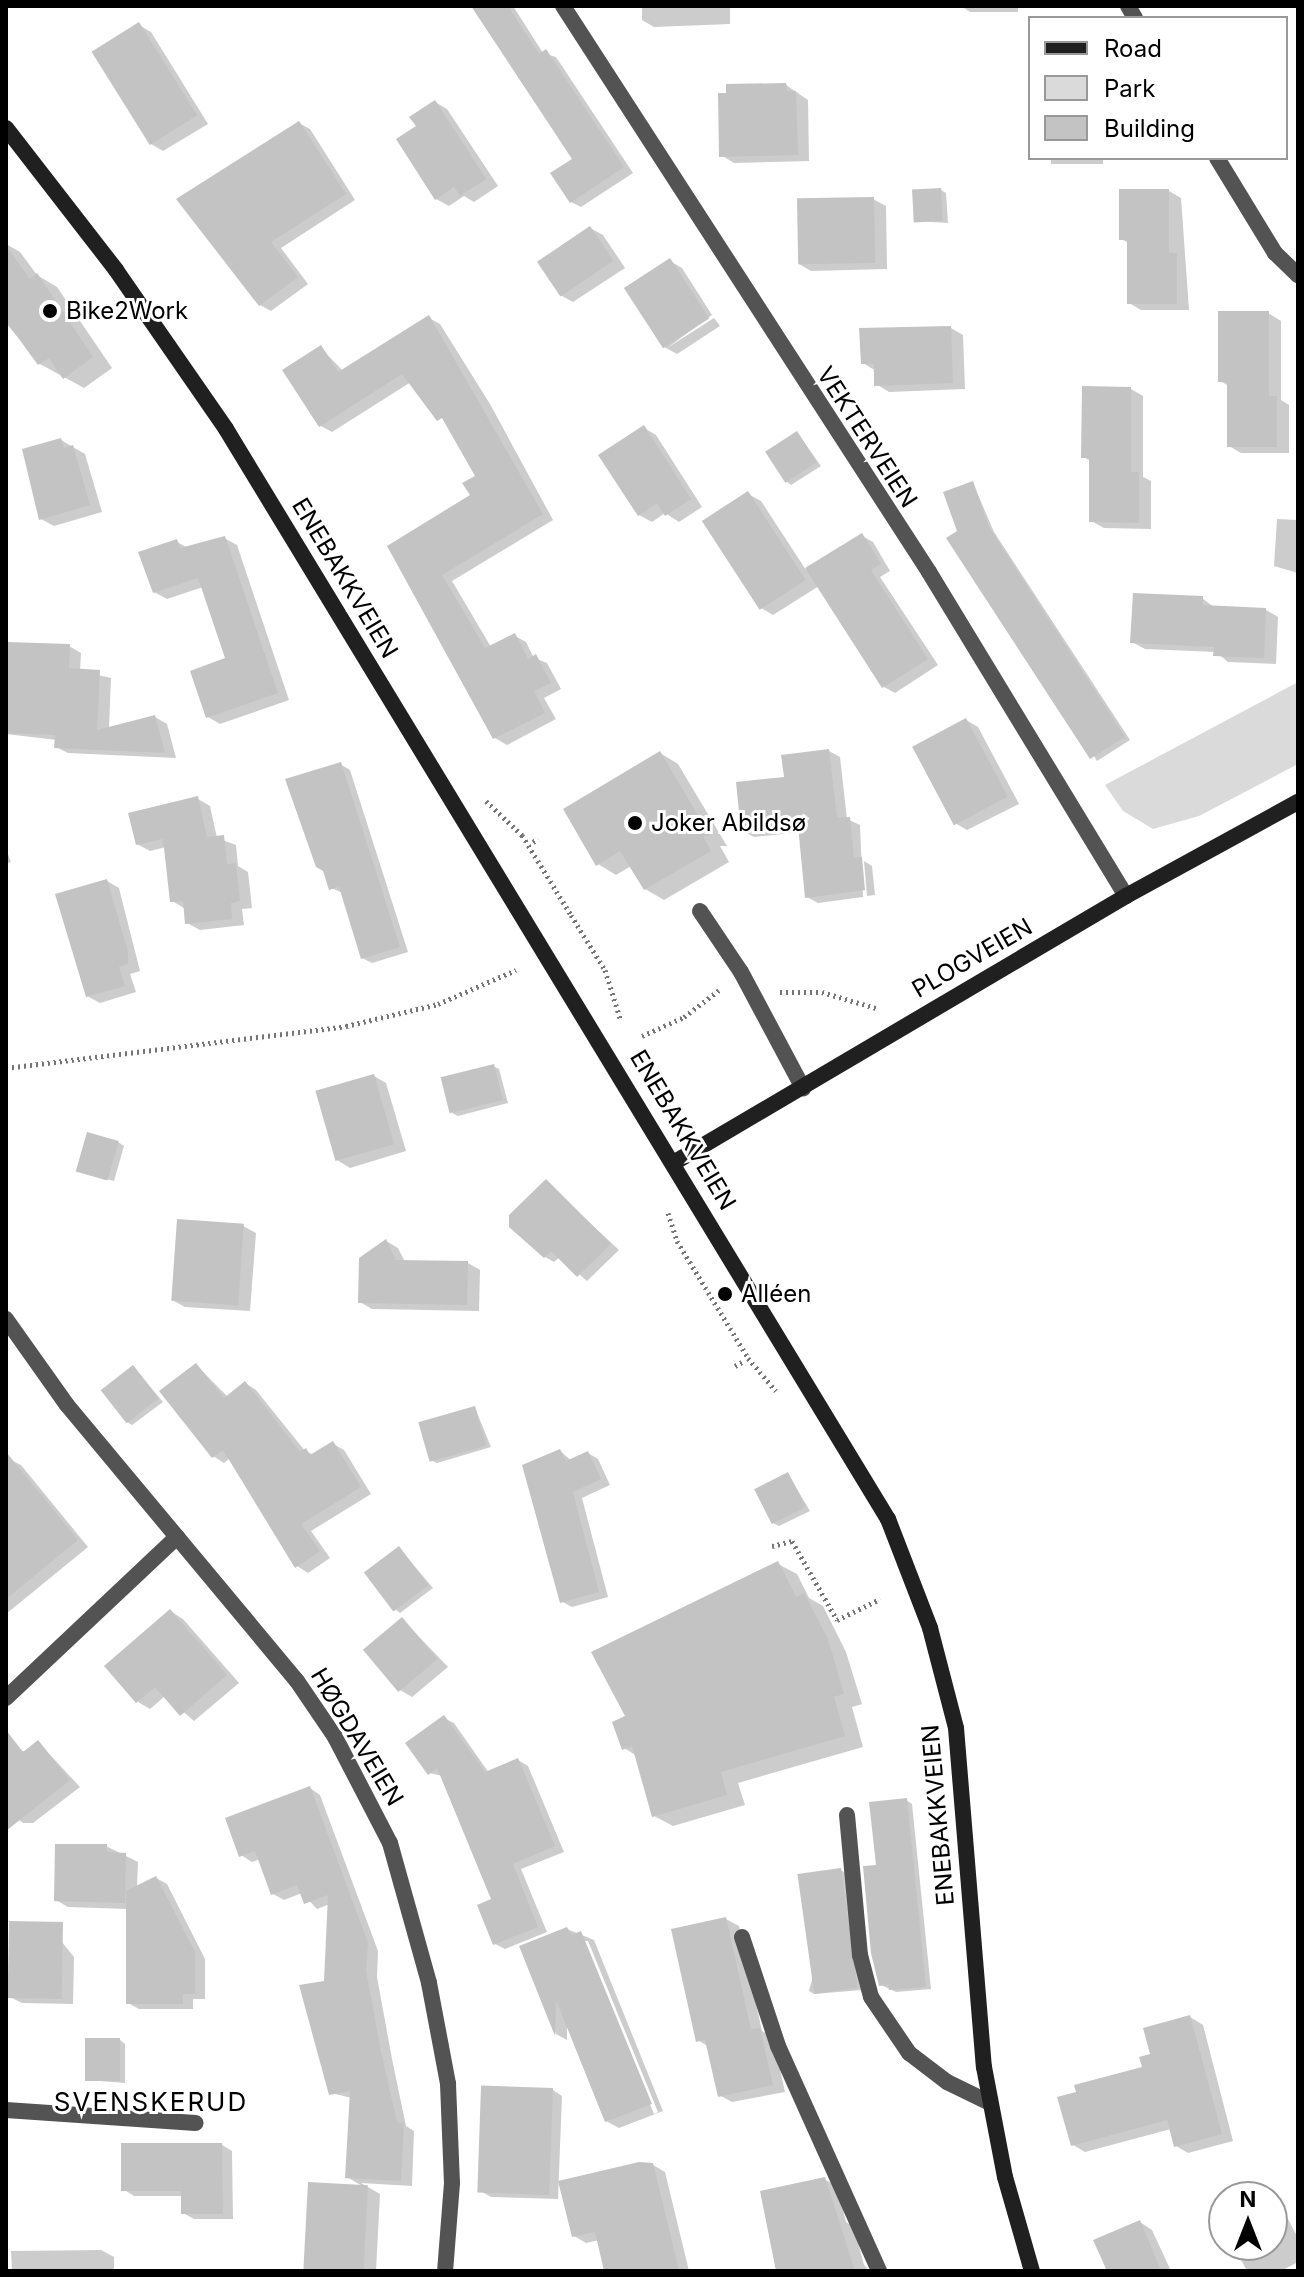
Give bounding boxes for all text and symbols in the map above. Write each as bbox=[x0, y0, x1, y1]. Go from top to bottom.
legend bbox=[1028, 16, 1288, 160]
text: Road bbox=[1104, 34, 1162, 63]
text: Park bbox=[1104, 74, 1155, 103]
text: Building bbox=[1104, 114, 1195, 143]
place label: Bike2Work bbox=[66, 297, 188, 325]
marker: Bike2Work bbox=[41, 302, 59, 320]
street label: VEKTERVEIEN bbox=[811, 361, 923, 513]
street label: ENEBAKKVEIEN bbox=[286, 493, 404, 663]
place label: Joker Abildsø bbox=[651, 809, 806, 837]
marker: Joker Abildsø bbox=[626, 814, 644, 832]
street label: PLOGVEIEN bbox=[907, 912, 1037, 1004]
street label: ENEBAKKVEIEN bbox=[624, 1045, 742, 1215]
place label: Alléen bbox=[741, 1280, 811, 1308]
marker: Alléen bbox=[716, 1285, 734, 1303]
street label: HØGDAVEIEN bbox=[305, 1663, 409, 1811]
street label: ENEBAKKVEIEN bbox=[916, 1723, 960, 1907]
district label: SVENSKERUD bbox=[54, 2086, 248, 2118]
north arrow bbox=[1208, 2181, 1288, 2261]
text: N bbox=[1240, 2186, 1256, 2212]

